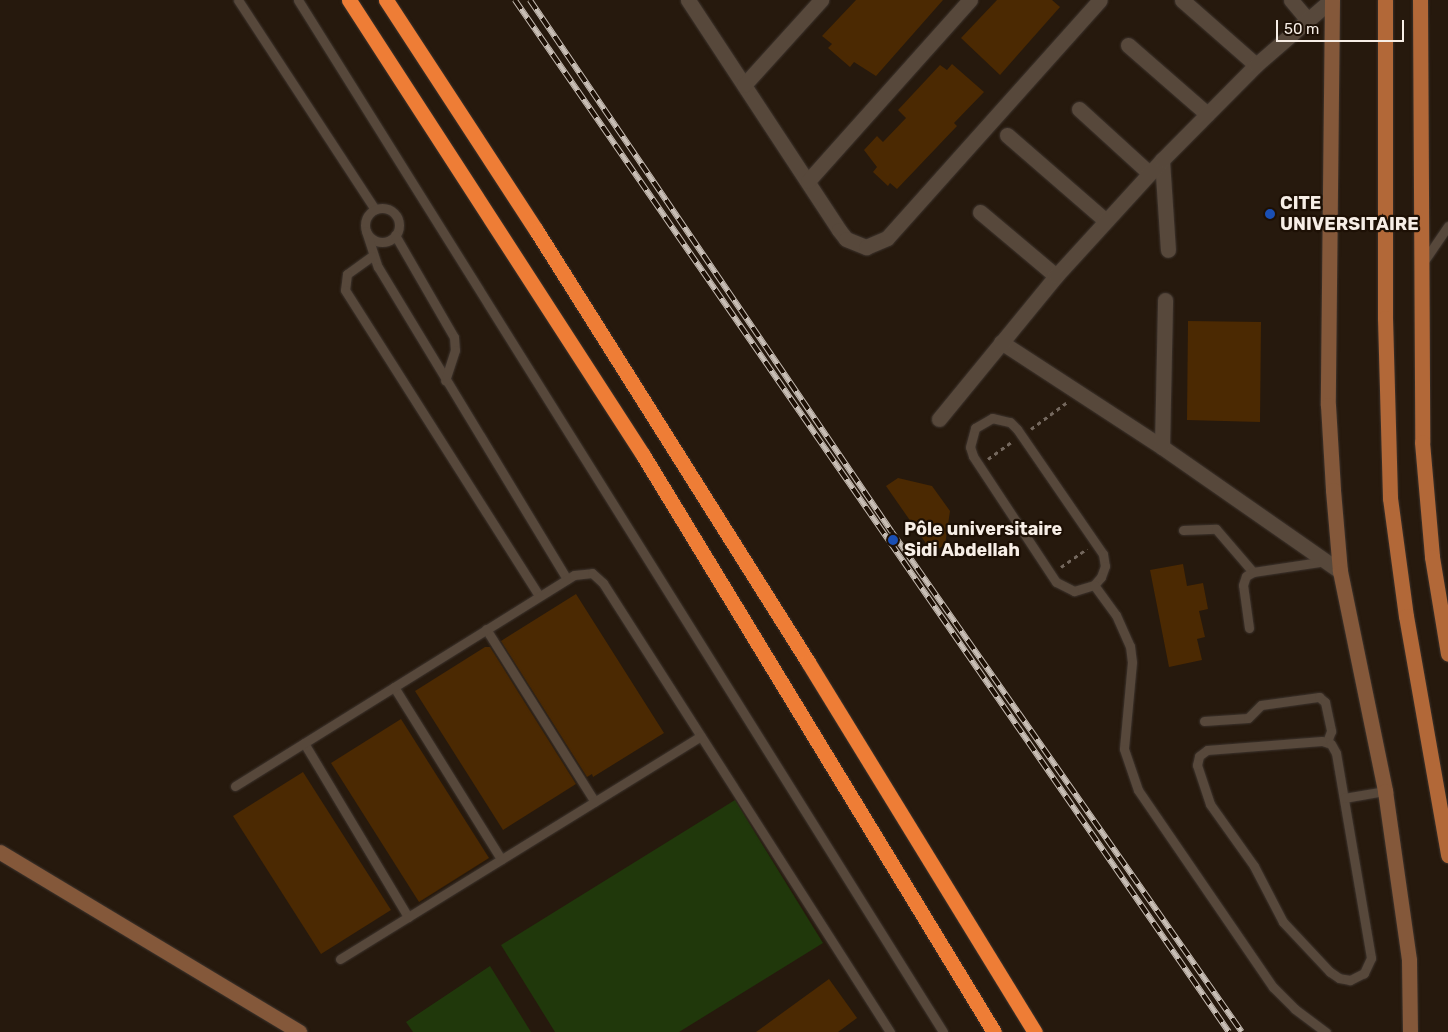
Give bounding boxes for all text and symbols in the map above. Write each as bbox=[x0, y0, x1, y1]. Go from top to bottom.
scale bar bbox=[1278, 10, 1406, 42]
text: 50 m bbox=[1284, 20, 1319, 38]
place label: CITE UNIVERSITAIRE bbox=[1280, 193, 1419, 235]
marker: CITE UNIVERSITAIRE bbox=[1264, 208, 1276, 220]
place label: Pôle universitaire Sidi Abdellah bbox=[904, 519, 1062, 562]
marker: Pôle universitaire Sidi Abdellah bbox=[886, 533, 900, 547]

